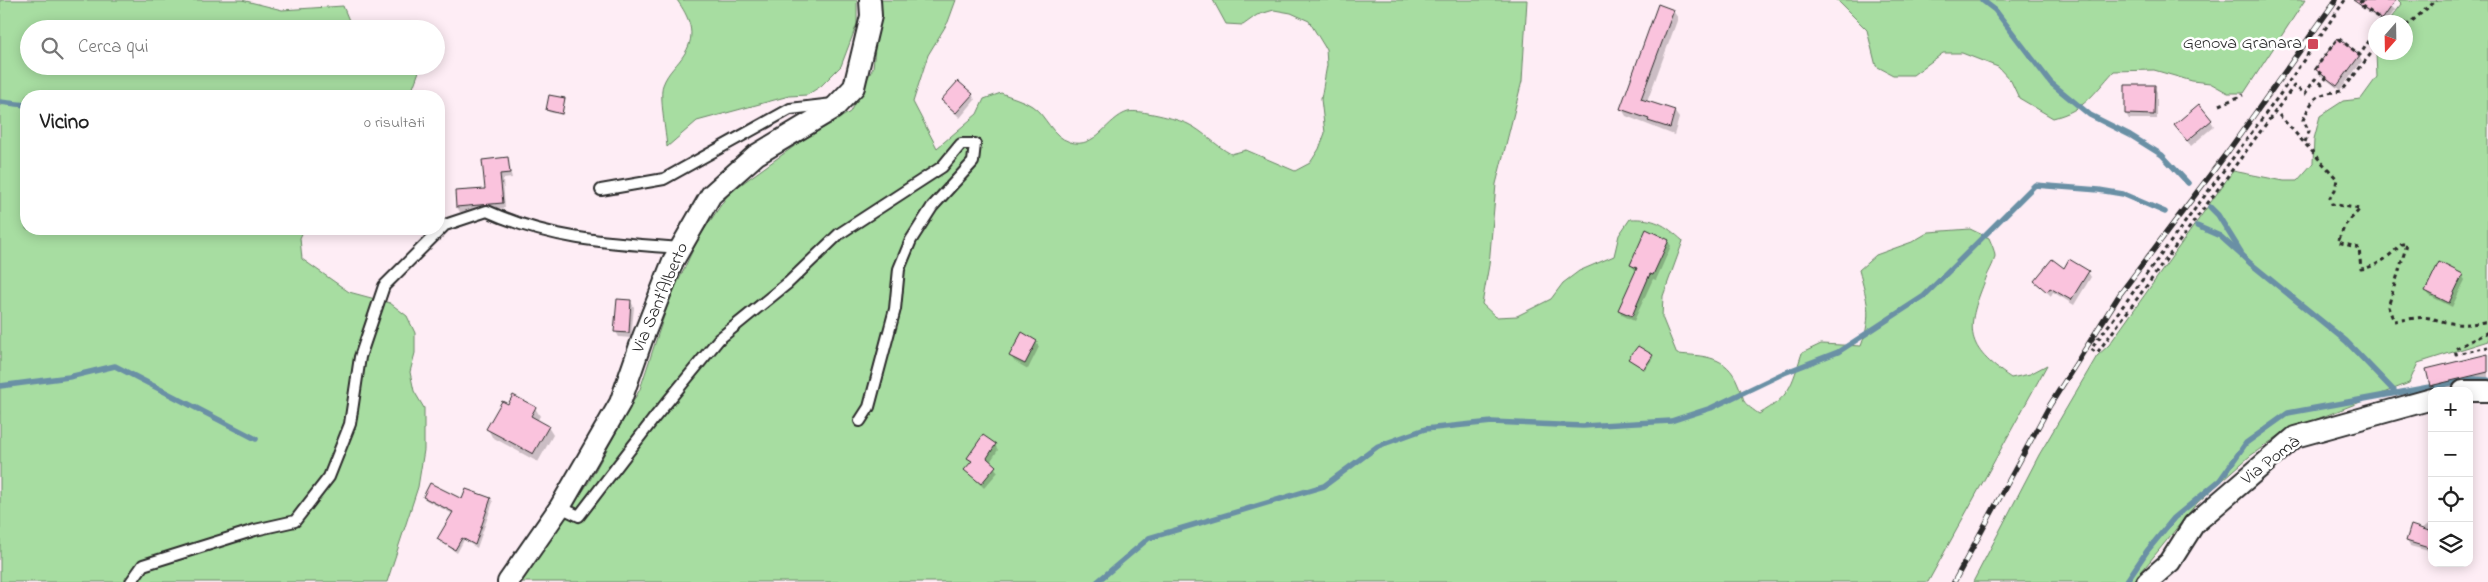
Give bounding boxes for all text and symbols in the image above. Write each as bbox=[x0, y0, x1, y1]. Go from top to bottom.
north arrow bbox=[2368, 15, 2413, 60]
search box bbox=[20, 20, 445, 75]
place label: Genova Granara bbox=[2183, 31, 2302, 57]
icon: search bbox=[38, 34, 66, 62]
text: Cerca qui bbox=[78, 34, 148, 61]
marker: Genova Granara bbox=[2306, 37, 2320, 51]
text: Vicino bbox=[40, 108, 89, 138]
text: 0 risultati bbox=[364, 111, 425, 135]
street label: Via Sant'Alberto bbox=[626, 239, 696, 358]
map controls bbox=[2428, 387, 2473, 567]
button: + bbox=[2428, 387, 2473, 432]
street label: Via Pomà bbox=[2235, 430, 2306, 493]
button: − bbox=[2428, 432, 2473, 477]
button: locate bbox=[2428, 477, 2473, 522]
button: layers bbox=[2428, 522, 2473, 567]

